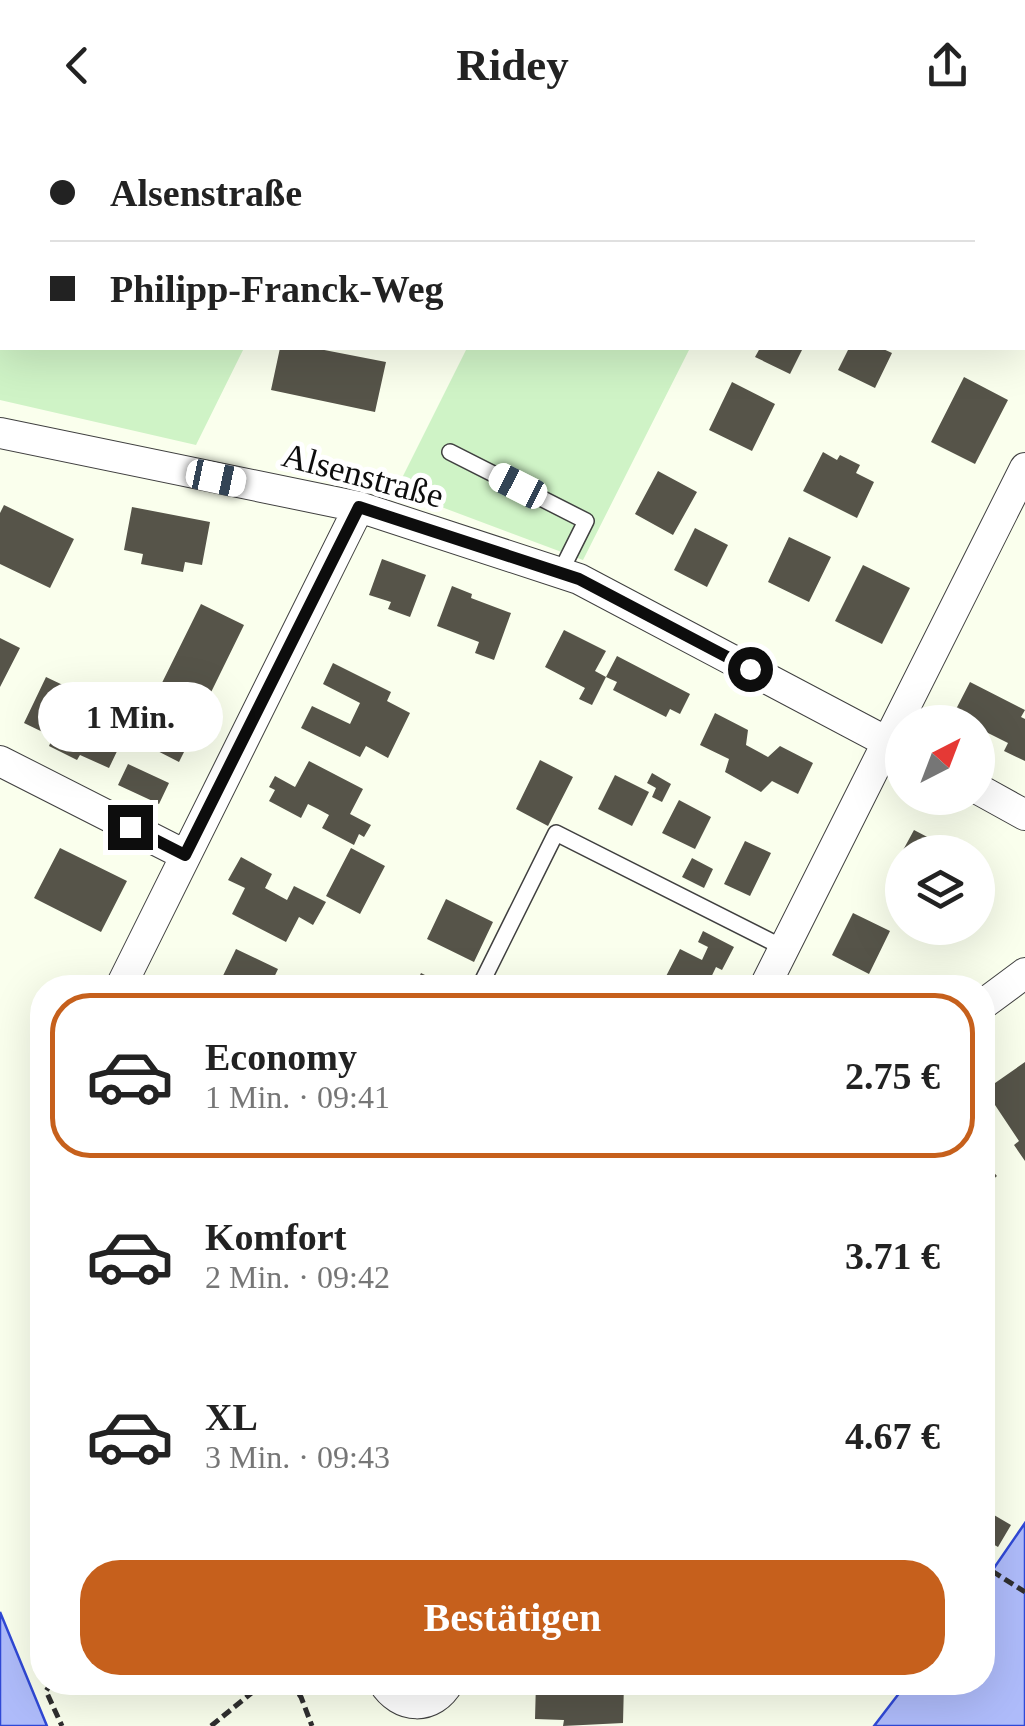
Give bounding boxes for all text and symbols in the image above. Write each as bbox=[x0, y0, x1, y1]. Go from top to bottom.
icon: back bbox=[50, 38, 105, 93]
icon: share bbox=[920, 38, 975, 93]
text: Ridey bbox=[456, 40, 569, 90]
text: Alsenstraße bbox=[110, 172, 302, 214]
text: Philipp-Franck-Weg bbox=[110, 268, 444, 310]
street label: Alsenstraße bbox=[278, 435, 448, 516]
car bbox=[184, 457, 248, 499]
car bbox=[484, 459, 552, 513]
route start bbox=[728, 647, 773, 692]
callout: 1 Min. bbox=[38, 682, 222, 752]
text: 1 Min. bbox=[86, 699, 175, 735]
north arrow bbox=[885, 705, 995, 815]
map controls bbox=[885, 705, 995, 945]
route end bbox=[108, 805, 153, 850]
button: layers bbox=[885, 835, 995, 945]
icon: car bbox=[85, 1031, 175, 1121]
text: Economy bbox=[205, 1036, 357, 1078]
text: 2.75 € bbox=[845, 1055, 940, 1097]
text: 1 Min. · 09:41 bbox=[205, 1079, 390, 1115]
icon: car bbox=[85, 1211, 175, 1301]
text: Komfort bbox=[205, 1216, 346, 1258]
text: 3.71 € bbox=[845, 1235, 940, 1277]
text: 2 Min. · 09:42 bbox=[205, 1259, 390, 1295]
icon: car bbox=[85, 1391, 175, 1481]
text: XL bbox=[205, 1396, 258, 1438]
text: 4.67 € bbox=[845, 1415, 940, 1457]
text: 3 Min. · 09:43 bbox=[205, 1439, 390, 1475]
button: Bestätigen bbox=[80, 1560, 945, 1675]

